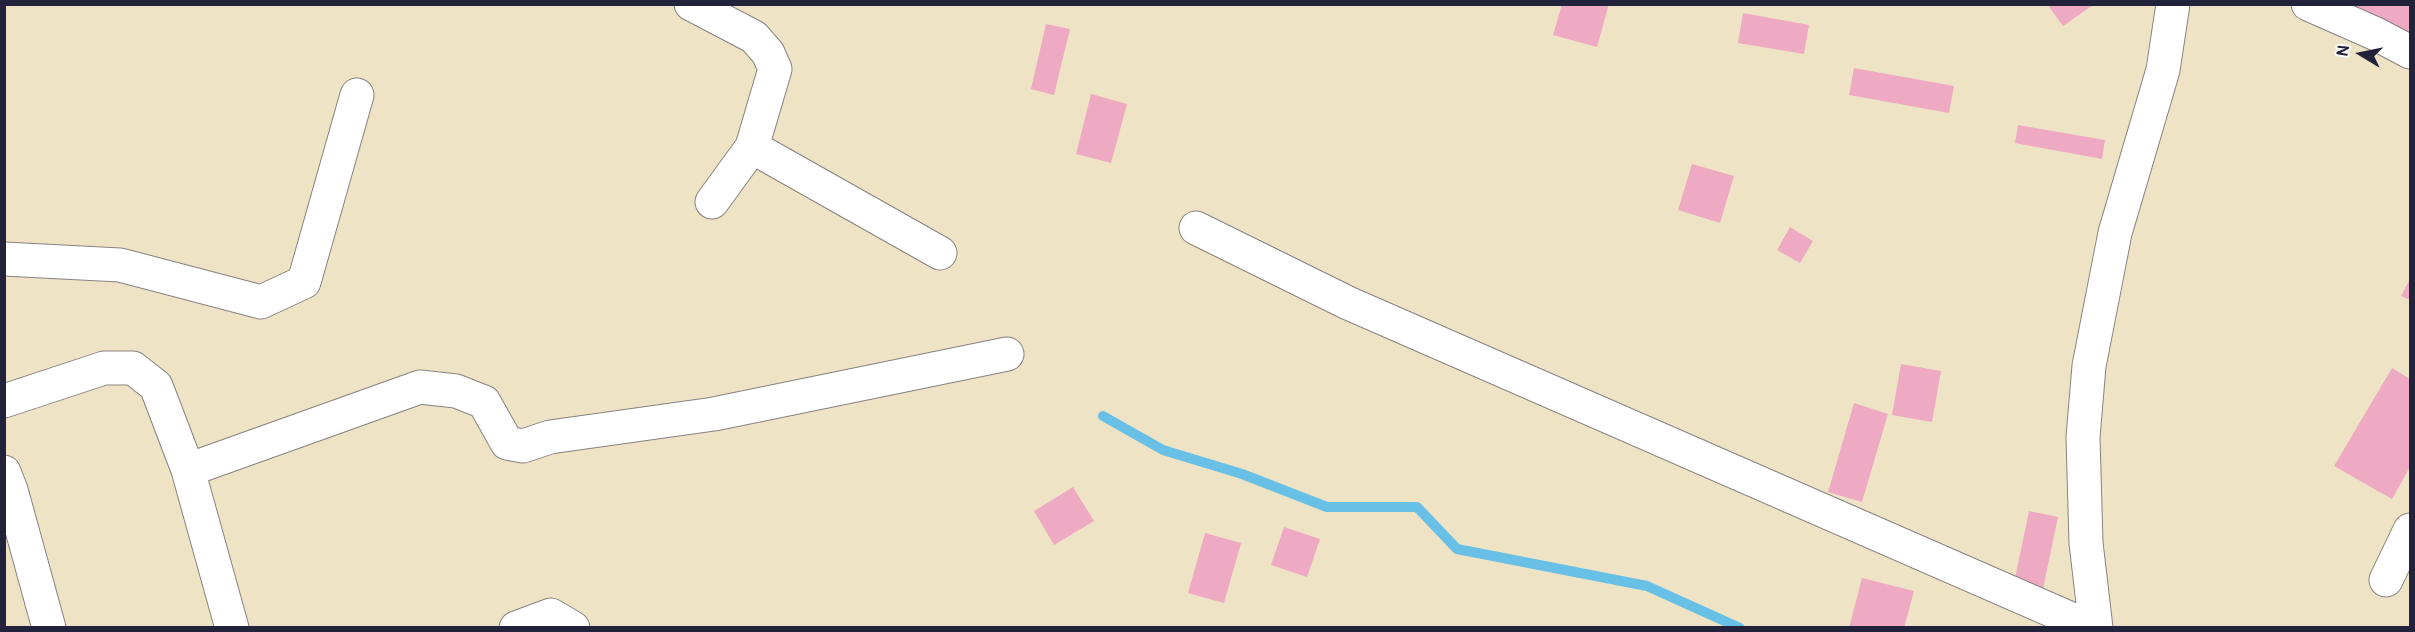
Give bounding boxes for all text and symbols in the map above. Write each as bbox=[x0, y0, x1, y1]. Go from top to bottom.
north arrow bbox=[2331, 24, 2391, 84]
text: N bbox=[2332, 44, 2354, 58]

